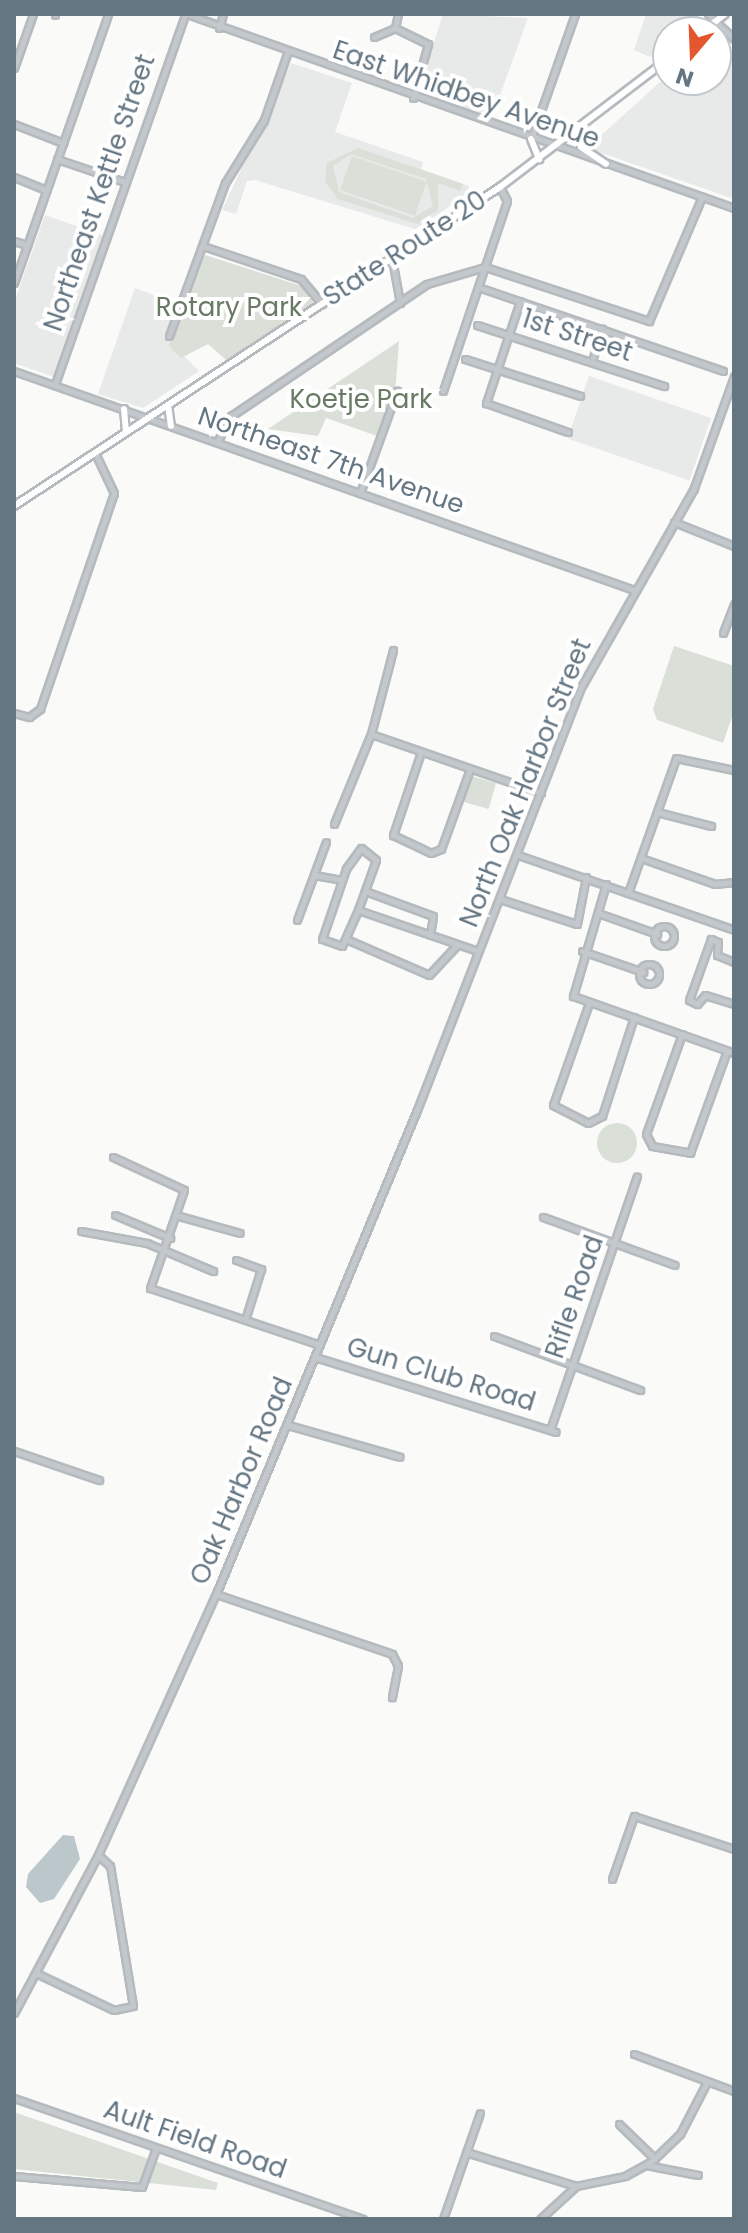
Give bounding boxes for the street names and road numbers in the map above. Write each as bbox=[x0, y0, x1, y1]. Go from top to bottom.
street label: East Whidbey Avenue bbox=[329, 35, 603, 155]
street label: Northeast Kettle Street bbox=[38, 51, 162, 335]
street label: State Route 20 bbox=[318, 185, 492, 313]
street label: 1st Street bbox=[518, 303, 636, 369]
street label: Northeast 7th Avenue bbox=[194, 401, 468, 521]
street label: North Oak Harbor Street bbox=[454, 634, 598, 932]
street label: Rifle Road bbox=[539, 1231, 611, 1363]
street label: Gun Club Road bbox=[343, 1331, 539, 1419]
street label: Oak Harbor Road bbox=[184, 1373, 300, 1589]
street label: Ault Field Road bbox=[100, 2094, 290, 2186]

